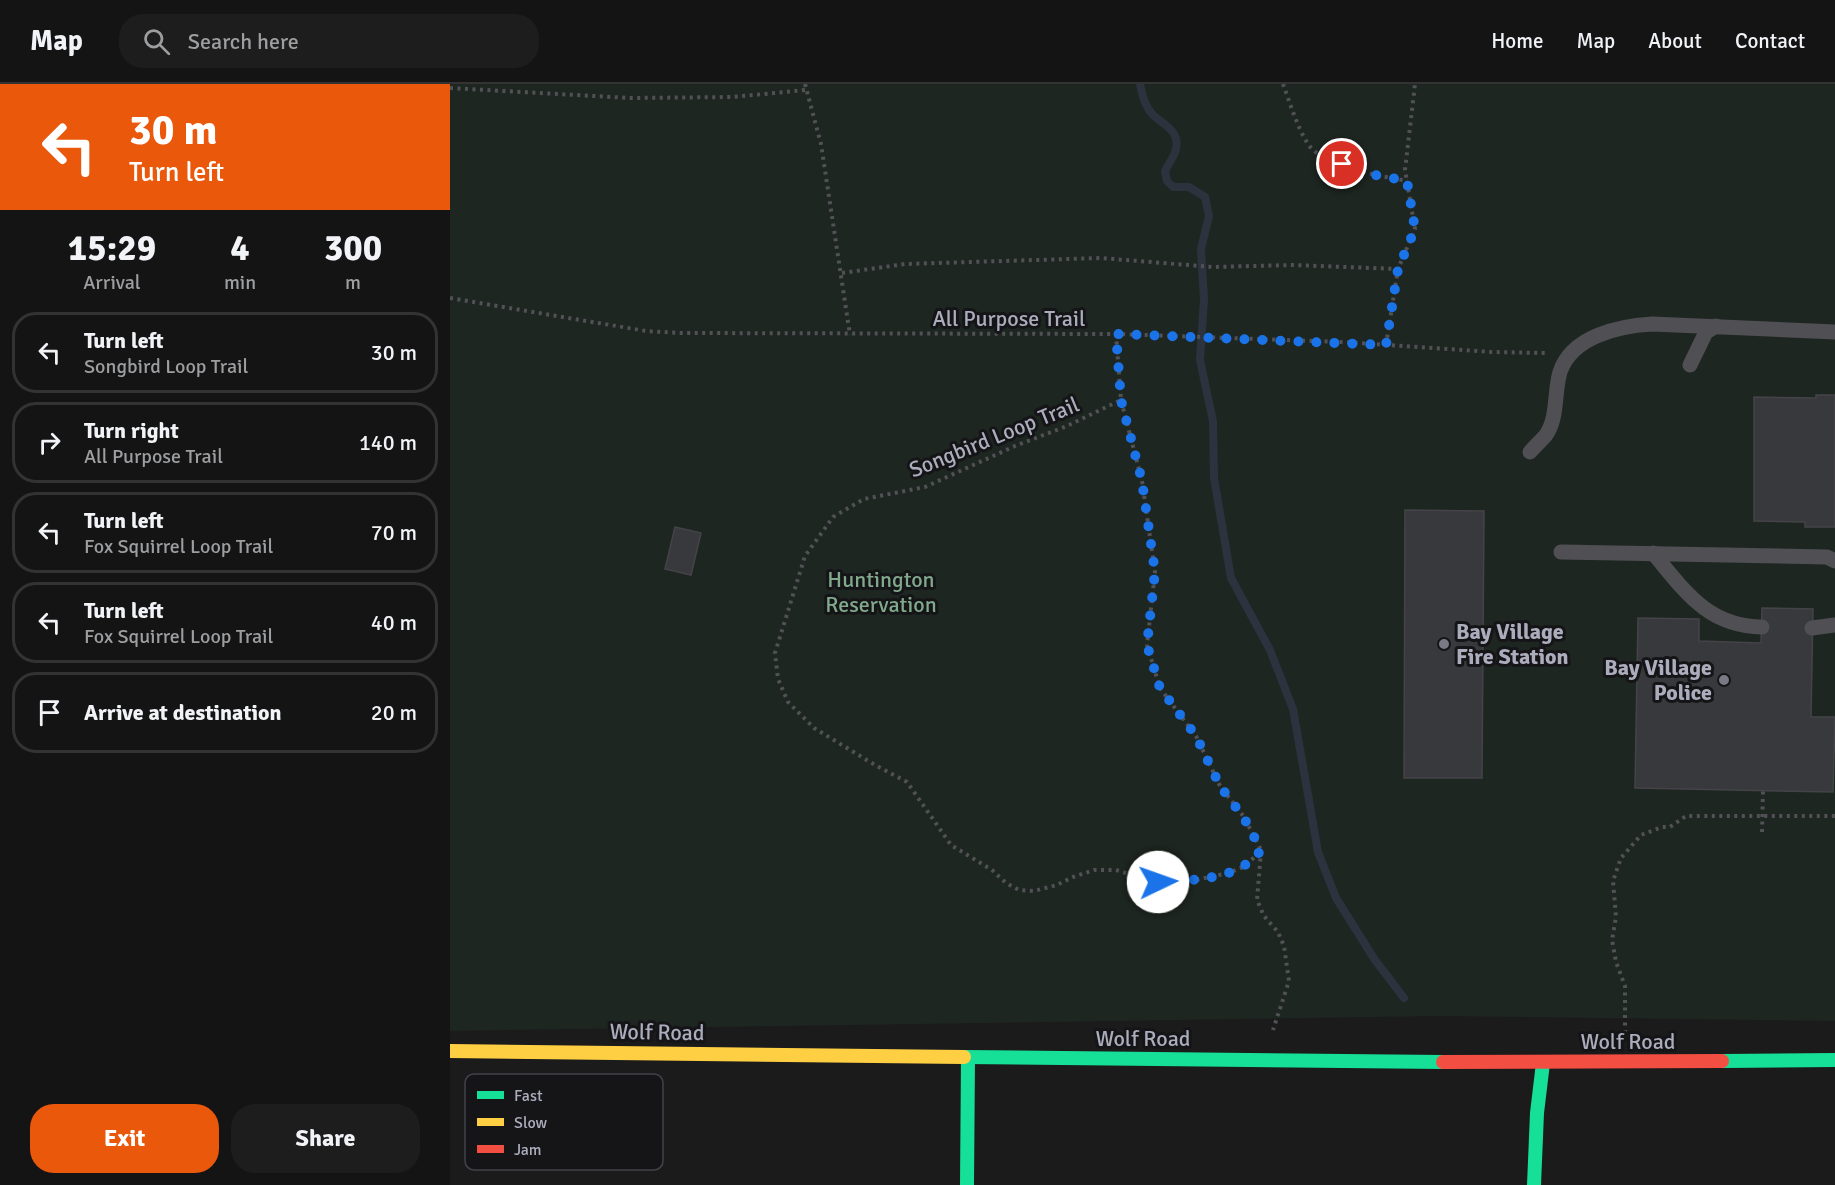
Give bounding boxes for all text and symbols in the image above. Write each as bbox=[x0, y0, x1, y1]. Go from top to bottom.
search box bbox=[119, 14, 539, 68]
text: Map bbox=[30, 24, 83, 58]
icon: search bbox=[140, 25, 173, 58]
text: Search here bbox=[188, 28, 299, 55]
text: Home bbox=[1491, 28, 1544, 54]
text: Map bbox=[1577, 28, 1615, 54]
text: About bbox=[1648, 28, 1702, 54]
text: Contact bbox=[1735, 28, 1805, 54]
text: 30 m bbox=[129, 105, 218, 156]
icon: left bbox=[30, 108, 108, 186]
pin bbox=[1316, 138, 1367, 189]
icon: arrive bbox=[1325, 147, 1358, 180]
text: Turn left bbox=[129, 156, 224, 189]
text: 15:29 bbox=[68, 226, 156, 271]
text: 4 bbox=[230, 226, 250, 271]
text: 300 bbox=[324, 226, 382, 271]
text: Arrival bbox=[83, 270, 141, 295]
text: min bbox=[224, 270, 256, 295]
text: m bbox=[345, 270, 361, 295]
street label: All Purpose Trail bbox=[933, 305, 1085, 332]
text: Turn left bbox=[84, 327, 164, 354]
icon: left bbox=[33, 336, 66, 369]
text: 30 m bbox=[371, 339, 417, 366]
text: Songbird Loop Trail bbox=[84, 354, 248, 379]
street label: Songbird Loop Trail bbox=[905, 391, 1083, 483]
text: Turn right bbox=[84, 417, 179, 444]
icon: right bbox=[33, 426, 66, 459]
text: 140 m bbox=[359, 429, 417, 456]
text: All Purpose Trail bbox=[84, 444, 223, 469]
text: Turn left bbox=[84, 507, 164, 534]
icon: left bbox=[33, 516, 66, 549]
text: 70 m bbox=[371, 519, 417, 546]
text: Fox Squirrel Loop Trail bbox=[84, 534, 273, 559]
park label: Huntington Reservation bbox=[825, 566, 937, 618]
text: Turn left bbox=[84, 597, 164, 624]
icon: left bbox=[33, 606, 66, 639]
text: 40 m bbox=[371, 609, 417, 636]
place label: Bay Village Fire Station bbox=[1456, 618, 1568, 670]
text: Fox Squirrel Loop Trail bbox=[84, 624, 273, 649]
marker: Bay Village Fire Station bbox=[1437, 637, 1451, 651]
place label: Bay Village Police bbox=[1604, 654, 1712, 706]
marker: Bay Village Police bbox=[1717, 673, 1731, 687]
icon: arrive bbox=[33, 696, 66, 729]
text: Arrive at destination bbox=[84, 699, 281, 726]
text: 20 m bbox=[371, 699, 417, 726]
position arrow bbox=[1126, 850, 1190, 914]
street label: Wolf Road bbox=[609, 1018, 705, 1046]
street label: Wolf Road bbox=[1096, 1025, 1190, 1052]
street label: Wolf Road bbox=[1581, 1028, 1675, 1055]
legend bbox=[465, 1074, 663, 1170]
text: Fast bbox=[514, 1086, 543, 1106]
button: Exit bbox=[30, 1104, 219, 1173]
button: Share bbox=[231, 1104, 420, 1173]
text: Slow bbox=[514, 1113, 548, 1133]
text: Jam bbox=[514, 1140, 542, 1160]

